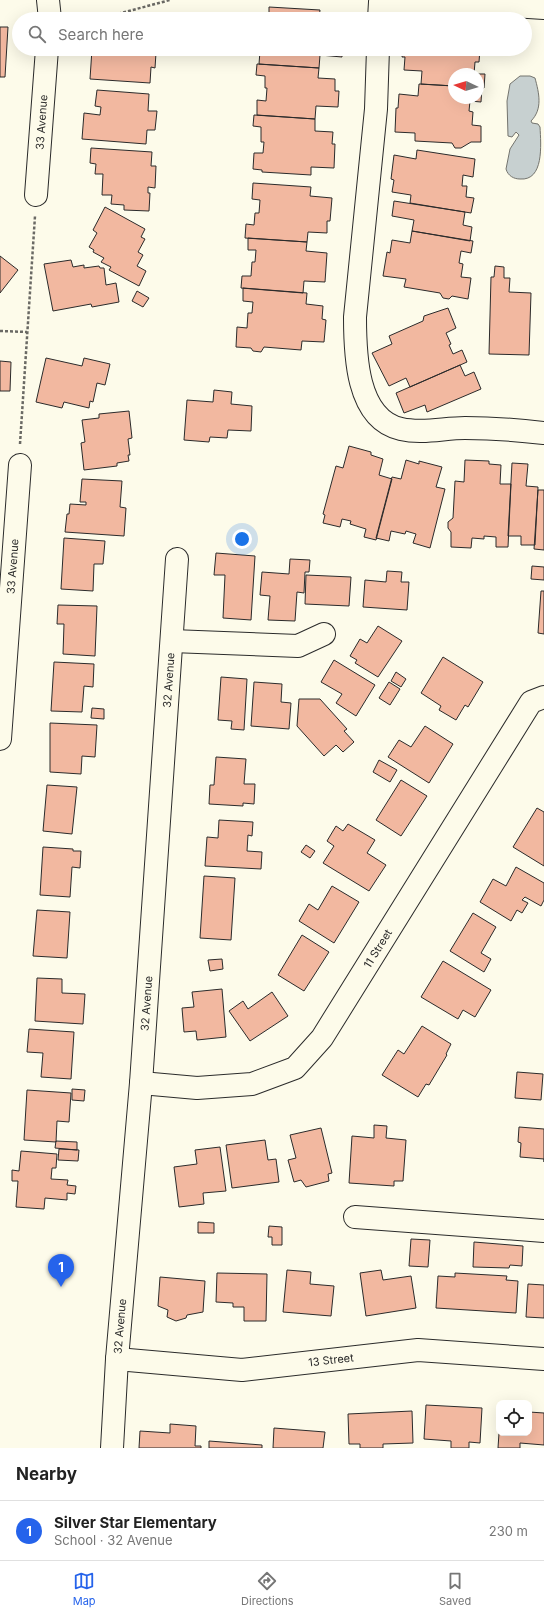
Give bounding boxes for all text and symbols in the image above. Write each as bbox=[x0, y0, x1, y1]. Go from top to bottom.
search box bbox=[12, 12, 532, 56]
icon: search bbox=[26, 23, 48, 45]
text: Search here bbox=[58, 25, 144, 44]
north arrow bbox=[448, 68, 484, 104]
street label: 33 Avenue bbox=[32, 94, 51, 150]
your location bbox=[232, 529, 252, 549]
street label: 33 Avenue bbox=[4, 538, 22, 595]
street label: 32 Avenue bbox=[160, 652, 178, 708]
street label: 11 Street bbox=[360, 926, 395, 971]
street label: 32 Avenue bbox=[138, 975, 155, 1031]
pin: 1 bbox=[48, 1254, 74, 1287]
street label: 32 Avenue bbox=[110, 1298, 129, 1354]
street label: 13 Street bbox=[308, 1350, 355, 1369]
map controls bbox=[496, 1400, 532, 1436]
button: locate bbox=[496, 1400, 532, 1436]
text: Nearby bbox=[16, 1464, 77, 1484]
text: Silver Star Elementary bbox=[54, 1513, 217, 1532]
text: 1 bbox=[26, 1523, 32, 1539]
text: 230 m bbox=[489, 1523, 528, 1539]
text: School · 32 Avenue bbox=[54, 1532, 173, 1548]
tab: Map bbox=[73, 1570, 96, 1608]
tab: Directions bbox=[241, 1570, 294, 1608]
tab: Saved bbox=[439, 1570, 471, 1608]

